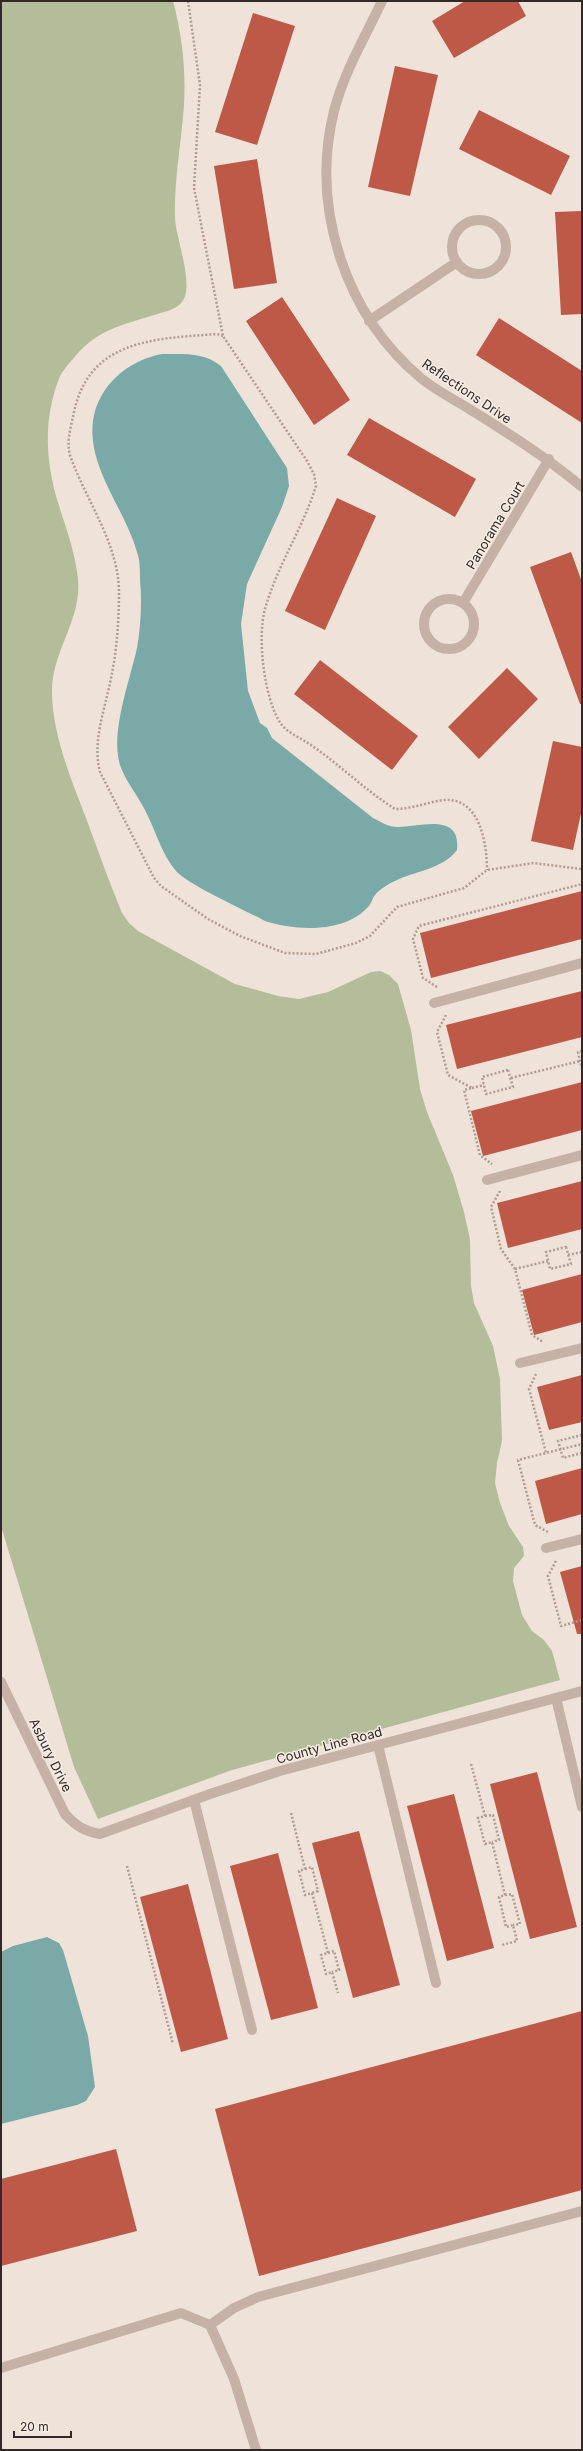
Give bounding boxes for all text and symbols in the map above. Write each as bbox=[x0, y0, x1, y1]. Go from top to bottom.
street label: Reflections Drive bbox=[419, 355, 515, 427]
street label: Panorama Court bbox=[462, 478, 528, 572]
street label: Asbury Drive bbox=[26, 1716, 76, 1794]
street label: County Line Road bbox=[274, 1723, 384, 1767]
scale bar bbox=[14, 2413, 71, 2439]
text: 20 m bbox=[20, 2419, 49, 2434]

